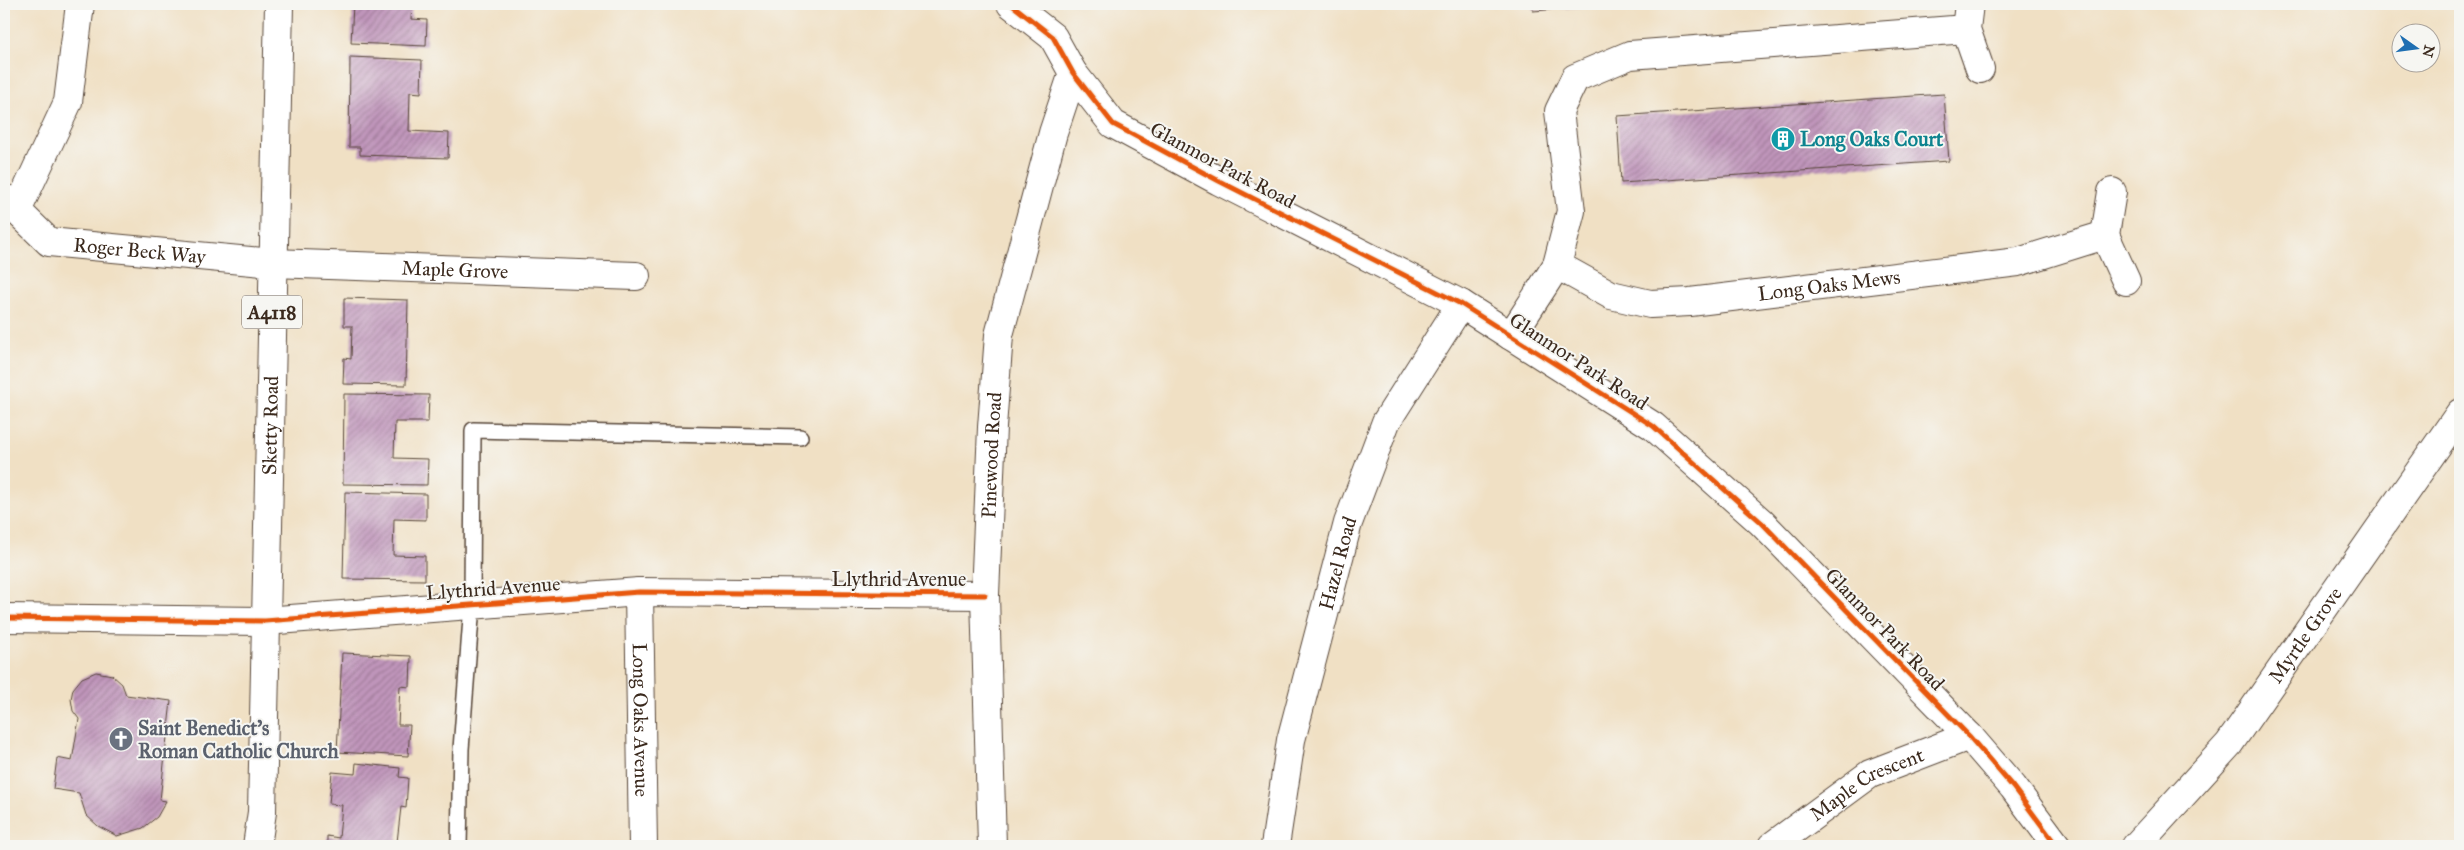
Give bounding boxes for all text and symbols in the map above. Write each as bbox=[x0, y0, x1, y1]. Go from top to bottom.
north arrow bbox=[2392, 22, 2442, 72]
text: N bbox=[2418, 43, 2438, 59]
street label: Glanmor Park Road bbox=[1146, 117, 1300, 213]
building icon: Long Oaks Court bbox=[1770, 126, 1796, 152]
place label: Long Oaks Court bbox=[1800, 127, 1944, 152]
street label: Roger Beck Way bbox=[72, 232, 208, 269]
street label: Maple Grove bbox=[401, 256, 509, 283]
street label: Long Oaks Mews bbox=[1757, 264, 1902, 306]
road number: A4118 bbox=[242, 296, 302, 328]
street label: Glanmor Park Road bbox=[1505, 307, 1653, 415]
street label: Sketty Road bbox=[257, 375, 283, 475]
street label: Pinewood Road bbox=[976, 391, 1007, 519]
street label: Hazel Road bbox=[1314, 513, 1361, 613]
street label: Glanmor Park Road bbox=[1820, 563, 1950, 695]
street label: Llythrid Avenue bbox=[832, 567, 966, 591]
street label: Llythrid Avenue bbox=[425, 571, 561, 605]
street label: Myrtle Grove bbox=[2263, 582, 2347, 688]
street label: Long Oaks Avenue bbox=[627, 643, 654, 797]
place label: Saint Benedict's Roman Catholic Church bbox=[138, 716, 340, 763]
church icon: Saint Benedict's Roman Catholic Church bbox=[108, 726, 134, 752]
street label: Maple Crescent bbox=[1805, 743, 1927, 826]

